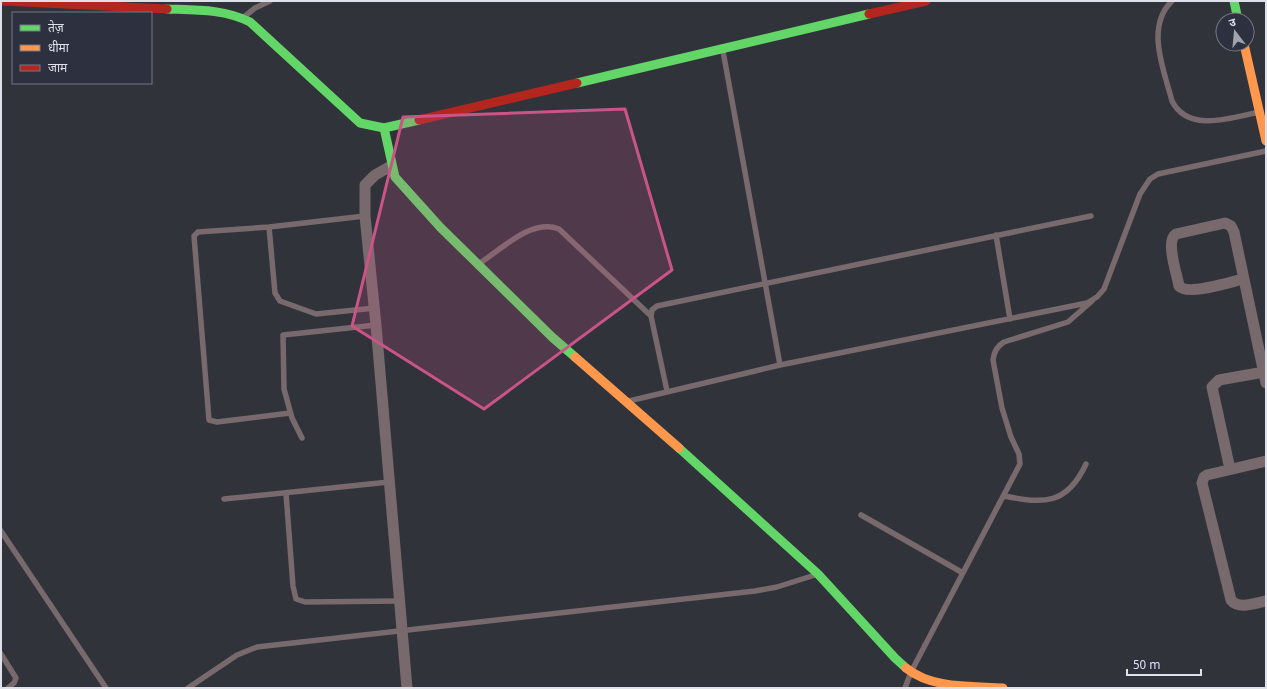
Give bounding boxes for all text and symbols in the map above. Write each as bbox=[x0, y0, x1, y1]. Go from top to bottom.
legend bbox=[12, 12, 152, 84]
north arrow bbox=[1215, 12, 1255, 52]
text: उ bbox=[1227, 16, 1238, 31]
text: तेज़ bbox=[48, 20, 65, 37]
text: धीमा bbox=[48, 40, 70, 57]
text: जाम bbox=[48, 61, 68, 77]
scale bar bbox=[1127, 651, 1201, 677]
text: 50 m bbox=[1133, 658, 1161, 674]

